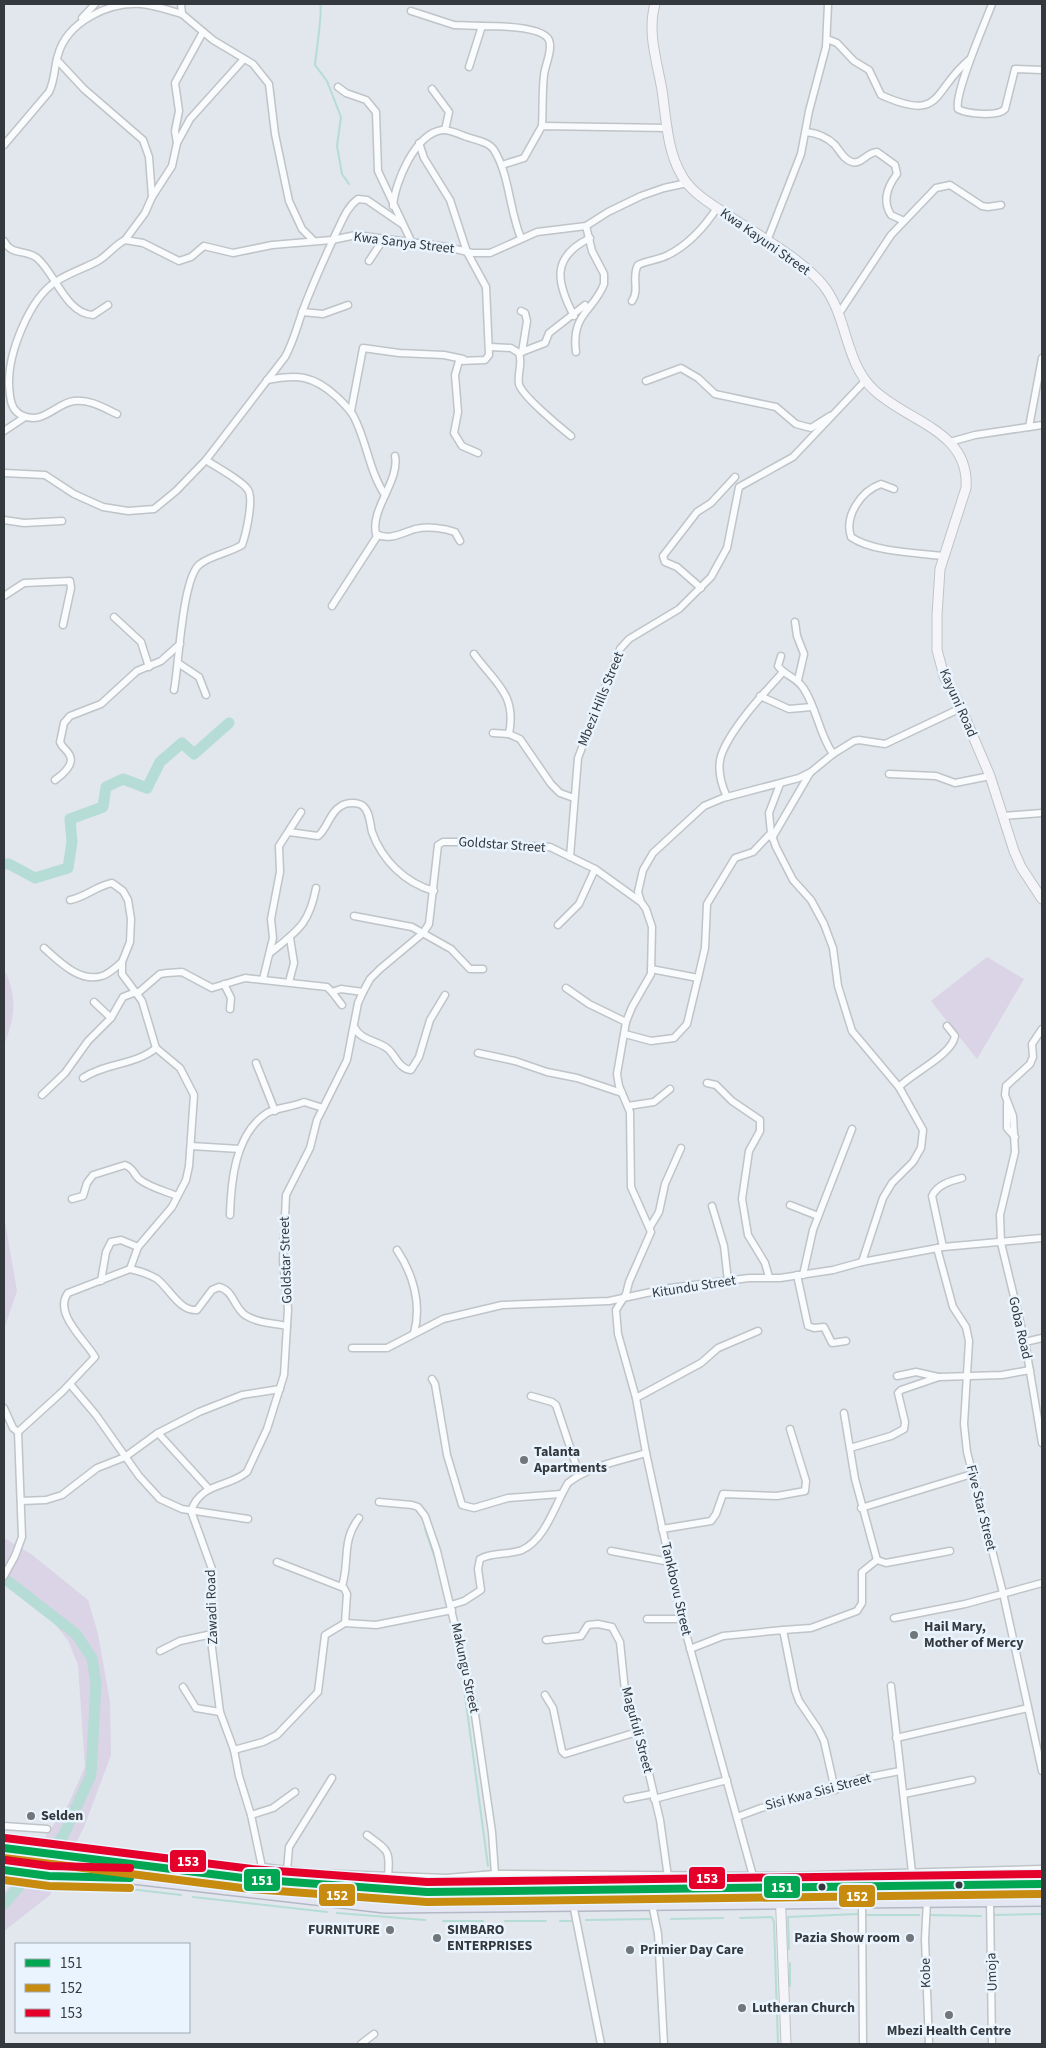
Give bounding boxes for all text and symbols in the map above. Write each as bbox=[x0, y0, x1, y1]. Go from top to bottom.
street label: Kwa Kayuni Street bbox=[716, 203, 814, 281]
street label: Kwa Sanya Street bbox=[353, 227, 456, 259]
street label: Mbezi Hills Street bbox=[573, 648, 629, 749]
street label: Kayuni Road bbox=[934, 665, 982, 741]
street label: Goldstar Street bbox=[458, 832, 547, 858]
street label: Goldstar Street bbox=[274, 1216, 298, 1304]
street label: Kitundu Street bbox=[651, 1270, 738, 1304]
street label: Goba Road bbox=[1003, 1295, 1037, 1361]
place label: Talanta Apartments bbox=[533, 1442, 607, 1478]
marker: Talanta Apartments bbox=[518, 1454, 530, 1466]
street label: Five Star Street bbox=[961, 1463, 1001, 1553]
street label: Tankbovu Street bbox=[656, 1540, 697, 1638]
street label: Zawadi Road bbox=[201, 1569, 223, 1645]
place label: Hail Mary, Mother of Mercy bbox=[924, 1617, 1024, 1653]
street label: Makungu Street bbox=[446, 1621, 484, 1715]
marker: Hail Mary, Mother of Mercy bbox=[908, 1629, 920, 1641]
street label: Magufuli Street bbox=[616, 1685, 658, 1776]
street label: Sisi Kwa Sisi Street bbox=[763, 1768, 873, 1816]
place label: Selden bbox=[41, 1806, 83, 1826]
marker: Selden bbox=[25, 1810, 37, 1822]
line badge: 153 bbox=[169, 1849, 207, 1873]
text: 153 bbox=[177, 1852, 199, 1872]
line badge: 153 bbox=[688, 1866, 726, 1890]
line badge: 151 bbox=[243, 1868, 281, 1892]
text: 153 bbox=[696, 1869, 718, 1889]
text: 151 bbox=[251, 1871, 273, 1891]
line badge: 151 bbox=[763, 1875, 801, 1899]
text: 151 bbox=[771, 1878, 793, 1898]
unlabelled marker bbox=[954, 1880, 964, 1890]
unlabelled marker bbox=[817, 1882, 827, 1892]
line badge: 152 bbox=[318, 1883, 356, 1907]
line badge: 152 bbox=[838, 1884, 876, 1908]
text: 152 bbox=[326, 1886, 348, 1906]
text: 152 bbox=[846, 1887, 868, 1907]
place label: FURNITURE bbox=[308, 1920, 380, 1940]
place label: SIMBARO ENTERPRISES bbox=[447, 1920, 533, 1956]
marker: FURNITURE bbox=[384, 1924, 396, 1936]
place label: Pazia Show room bbox=[794, 1928, 900, 1948]
marker: SIMBARO ENTERPRISES bbox=[431, 1932, 443, 1944]
marker: Pazia Show room bbox=[904, 1932, 916, 1944]
place label: Primier Day Care bbox=[640, 1940, 744, 1960]
legend bbox=[15, 1943, 190, 2033]
marker: Primier Day Care bbox=[624, 1944, 636, 1956]
street label: Umoja bbox=[981, 1952, 1003, 1992]
text: 151 bbox=[60, 1953, 82, 1974]
street label: Kobe bbox=[916, 1958, 936, 1988]
text: 152 bbox=[60, 1978, 82, 1999]
place label: Lutheran Church bbox=[752, 1998, 855, 2018]
marker: Lutheran Church bbox=[736, 2002, 748, 2014]
text: 153 bbox=[60, 2003, 82, 2024]
marker: Mbezi Health Centre bbox=[943, 2009, 955, 2021]
place label: Mbezi Health Centre bbox=[887, 2021, 1011, 2041]

